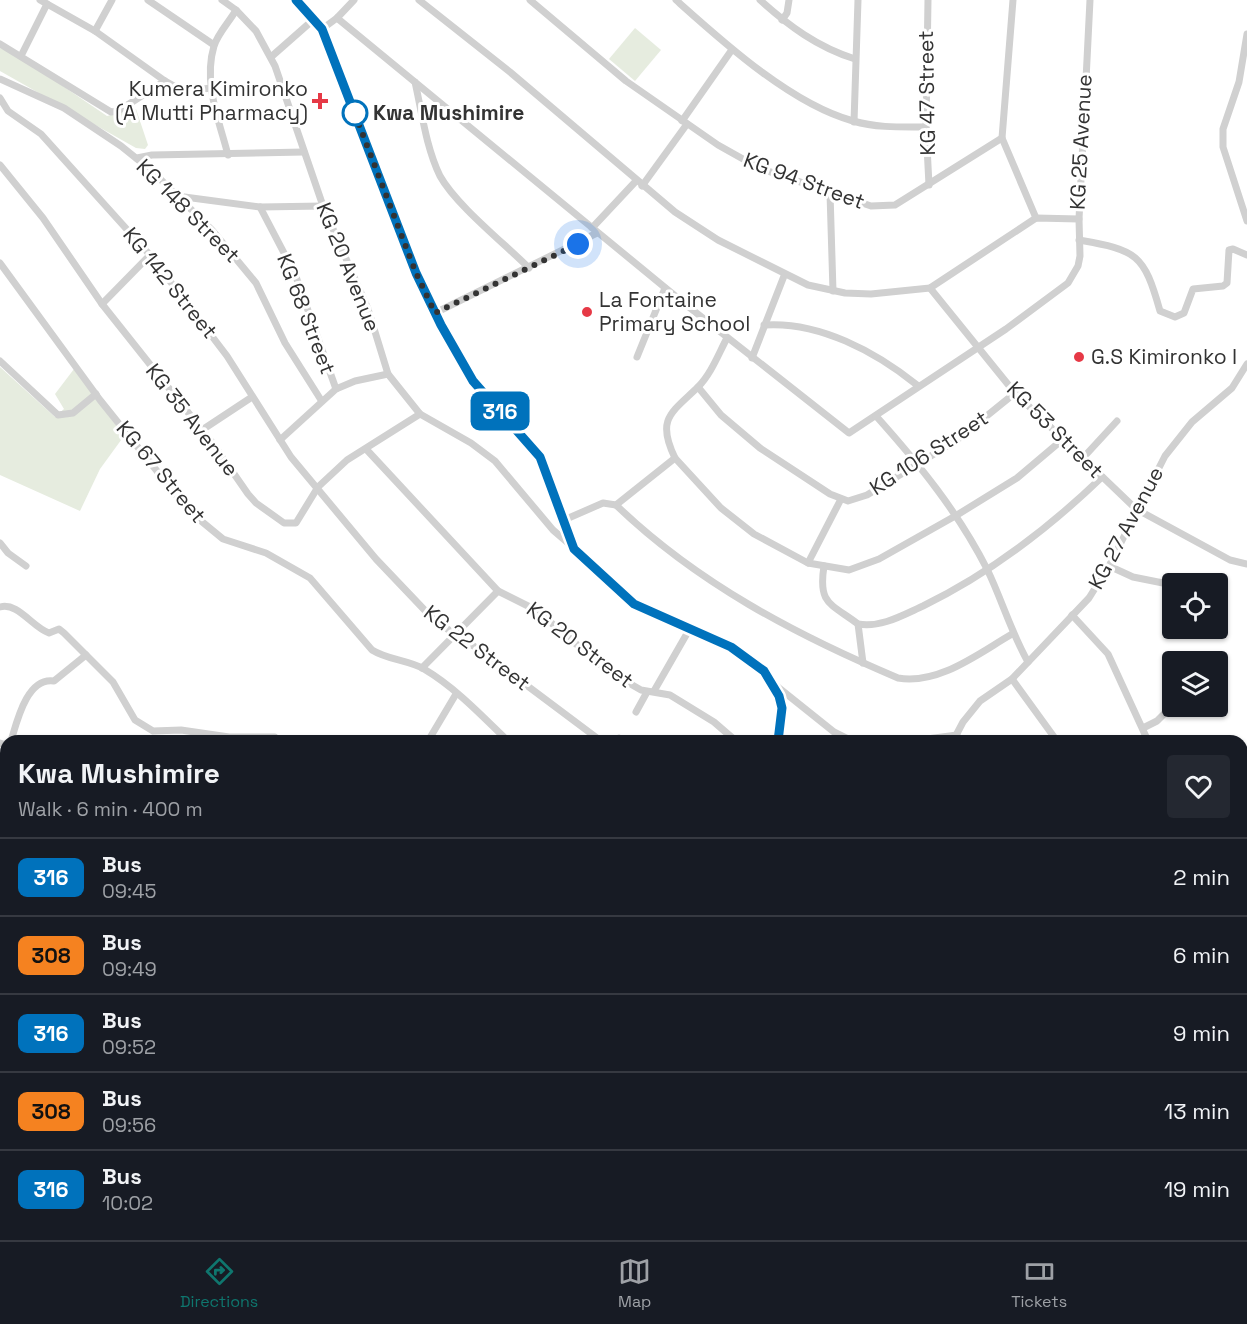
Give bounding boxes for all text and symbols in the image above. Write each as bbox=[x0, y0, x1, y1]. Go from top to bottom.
street label: KG 47 Street bbox=[912, 30, 941, 156]
street label: KG 25 Avenue bbox=[1063, 73, 1098, 211]
place label: Kumera Kimironko (A Mutti Pharmacy) bbox=[115, 75, 308, 126]
marker: Kumera Kimironko (A Mutti Pharmacy) bbox=[313, 94, 327, 108]
place label: Kwa Mushimire bbox=[373, 99, 524, 126]
marker: Kwa Mushimire bbox=[342, 100, 368, 126]
street label: KG 94 Street bbox=[740, 146, 868, 215]
street label: KG 148 Street bbox=[131, 153, 246, 268]
street label: KG 20 Avenue bbox=[310, 198, 387, 335]
street label: KG 142 Street bbox=[117, 222, 224, 344]
your location bbox=[563, 229, 593, 259]
street label: KG 68 Street bbox=[271, 250, 342, 378]
place label: La Fontaine Primary School bbox=[599, 286, 750, 337]
marker: La Fontaine Primary School bbox=[580, 305, 594, 319]
place label: G.S Kimironko I bbox=[1091, 343, 1237, 370]
marker: G.S Kimironko I bbox=[1072, 350, 1086, 364]
street label: KG 35 Avenue bbox=[140, 358, 245, 482]
street label: KG 53 Street bbox=[1001, 375, 1110, 484]
line badge: 316 bbox=[466, 392, 534, 430]
text: 316 bbox=[483, 398, 517, 425]
street label: KG 106 Street bbox=[864, 404, 993, 501]
street label: KG 67 Street bbox=[111, 415, 212, 528]
street label: KG 27 Avenue bbox=[1082, 462, 1169, 594]
map controls bbox=[1162, 573, 1228, 717]
button: locate bbox=[1162, 573, 1228, 639]
street label: KG 20 Street bbox=[521, 596, 639, 694]
street label: KG 22 Street bbox=[419, 599, 536, 696]
button: layers bbox=[1162, 651, 1228, 717]
text: Kwa Mushimire bbox=[18, 755, 220, 791]
button: heart bbox=[1167, 755, 1230, 818]
text: Walk · 6 min · 400 m bbox=[18, 796, 203, 822]
text: Bus bbox=[102, 850, 142, 878]
text: 2 min bbox=[1173, 863, 1230, 891]
text: 316 bbox=[34, 864, 68, 891]
text: 09:45 bbox=[102, 878, 157, 904]
text: Bus bbox=[102, 928, 142, 956]
text: 6 min bbox=[1173, 941, 1230, 969]
text: 308 bbox=[32, 942, 70, 969]
text: 09:49 bbox=[102, 956, 157, 982]
text: Bus bbox=[102, 1006, 142, 1034]
text: 9 min bbox=[1173, 1019, 1230, 1047]
text: 316 bbox=[34, 1020, 68, 1047]
text: 09:52 bbox=[102, 1034, 156, 1060]
text: Bus bbox=[102, 1084, 142, 1112]
text: 13 min bbox=[1164, 1097, 1230, 1125]
text: 308 bbox=[32, 1098, 70, 1125]
text: 09:56 bbox=[102, 1112, 156, 1138]
text: Bus bbox=[102, 1162, 142, 1190]
text: 19 min bbox=[1164, 1175, 1230, 1203]
text: 316 bbox=[34, 1176, 68, 1203]
text: 10:02 bbox=[102, 1190, 153, 1216]
tab: Directions bbox=[180, 1255, 258, 1312]
tab: Map bbox=[618, 1255, 651, 1312]
tab: Tickets bbox=[1011, 1255, 1067, 1312]

